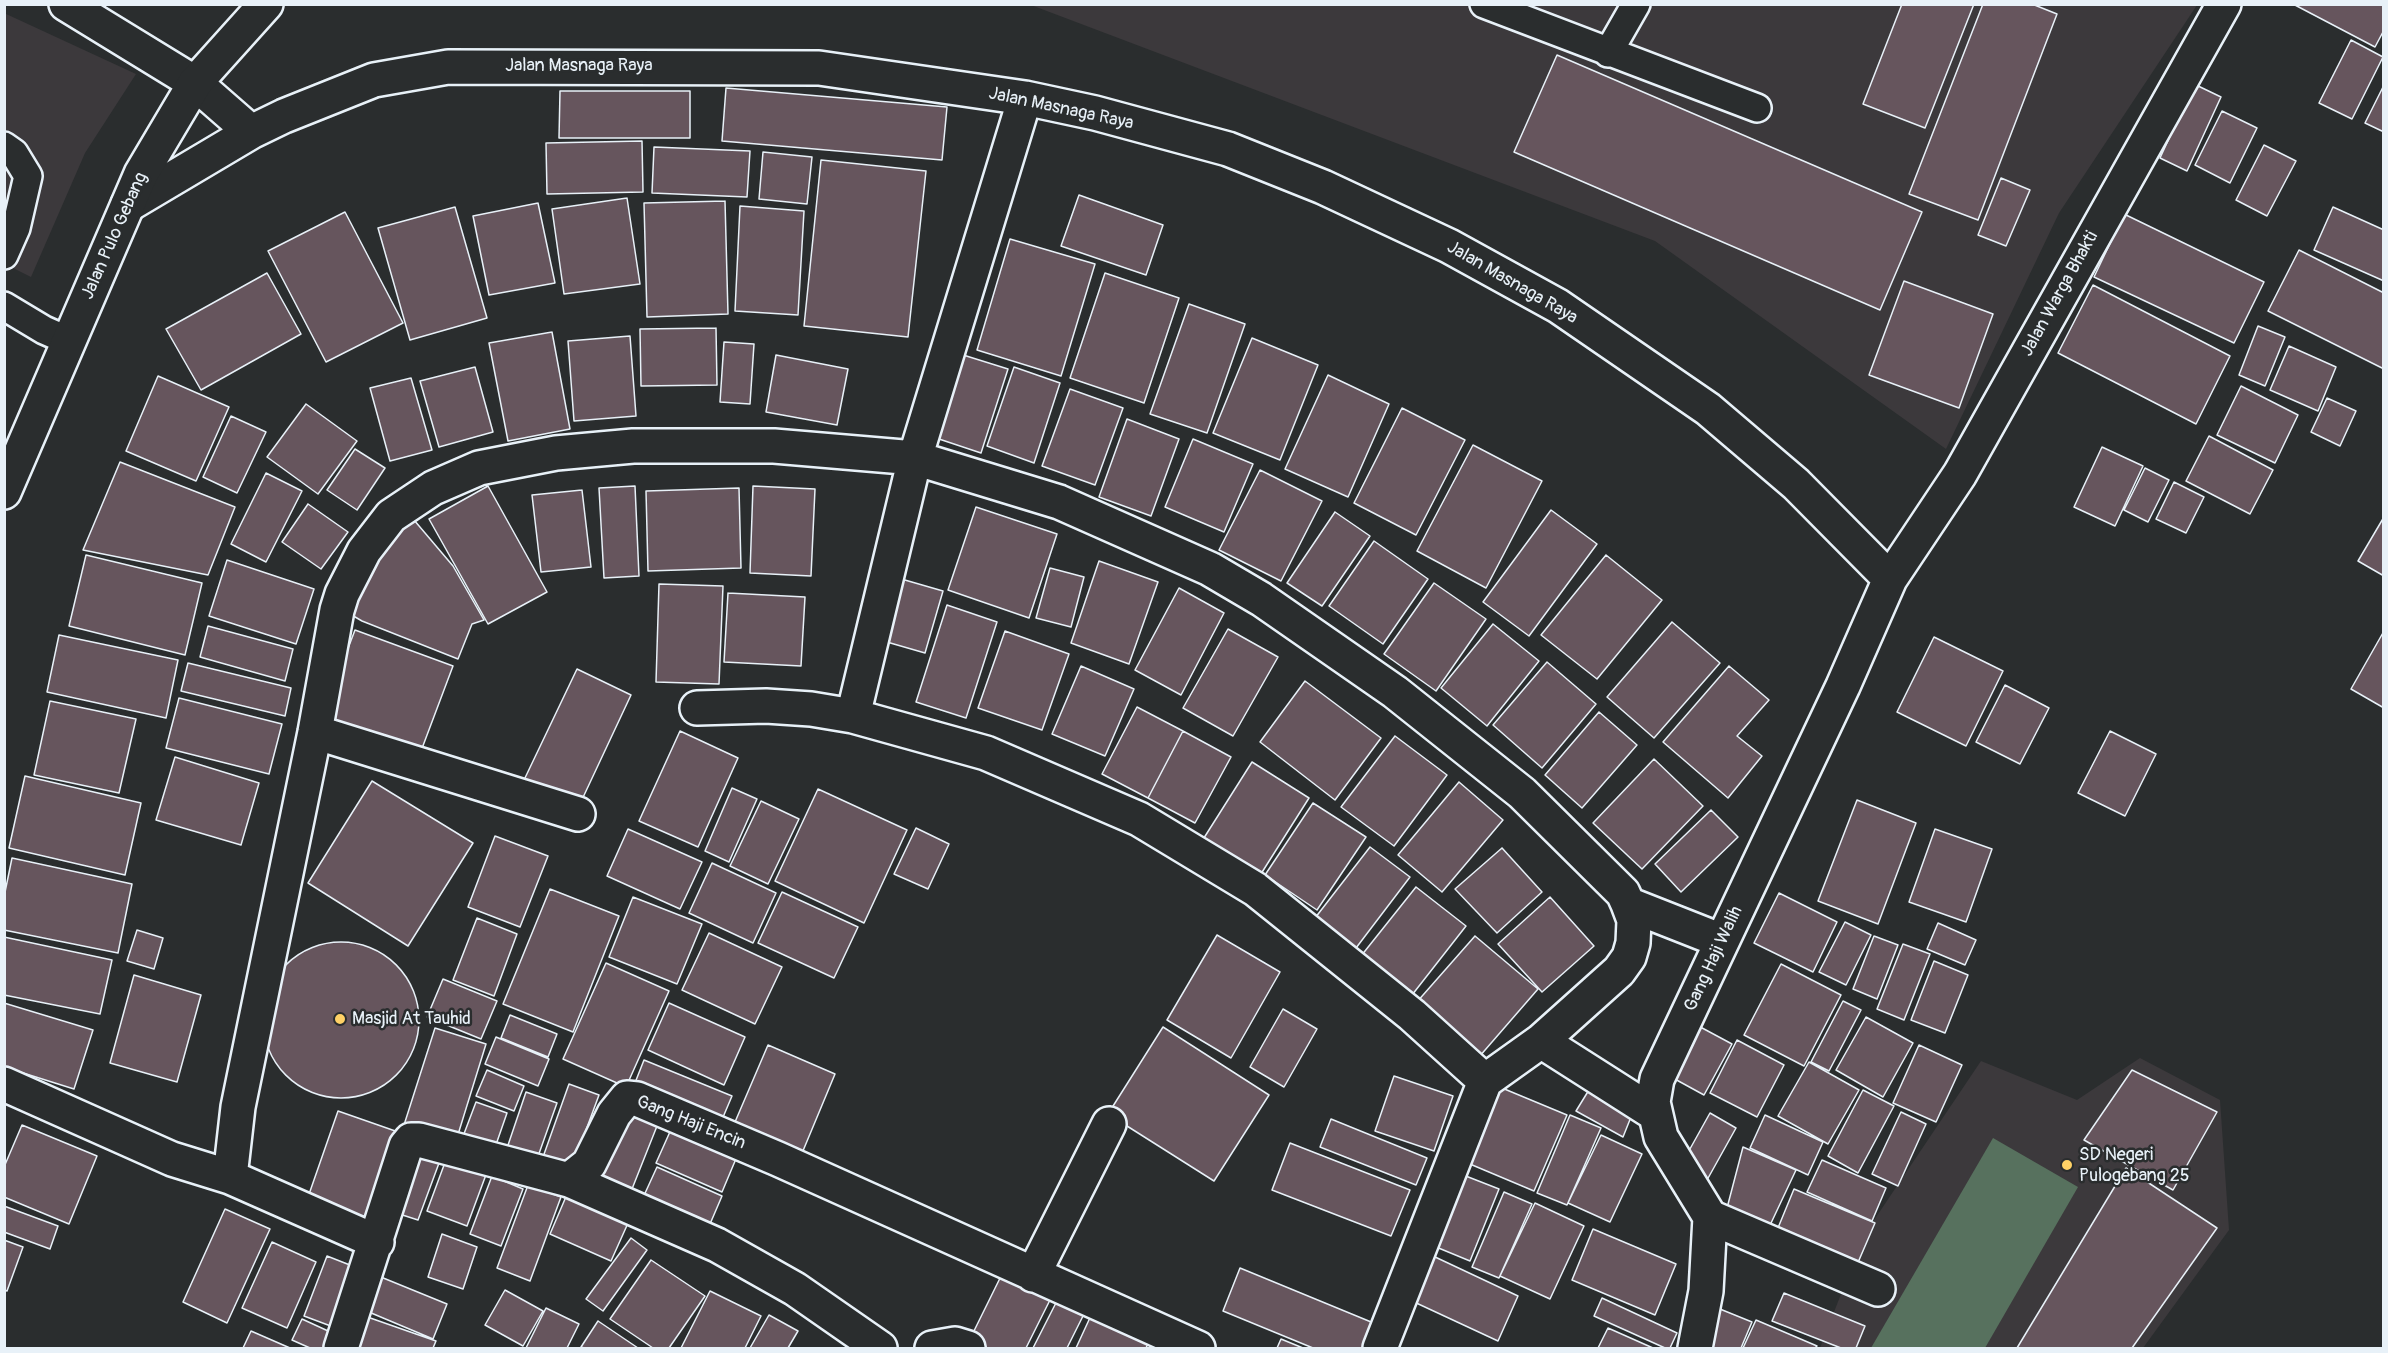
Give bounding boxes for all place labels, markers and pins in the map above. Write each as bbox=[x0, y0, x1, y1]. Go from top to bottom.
place label: Masjid At Tauhid bbox=[352, 1008, 471, 1030]
marker: Masjid At Tauhid bbox=[333, 1012, 347, 1026]
place label: SD Negeri Pulogebang 25 bbox=[2079, 1144, 2190, 1186]
marker: SD Negeri Pulogebang 25 bbox=[2060, 1158, 2074, 1172]

